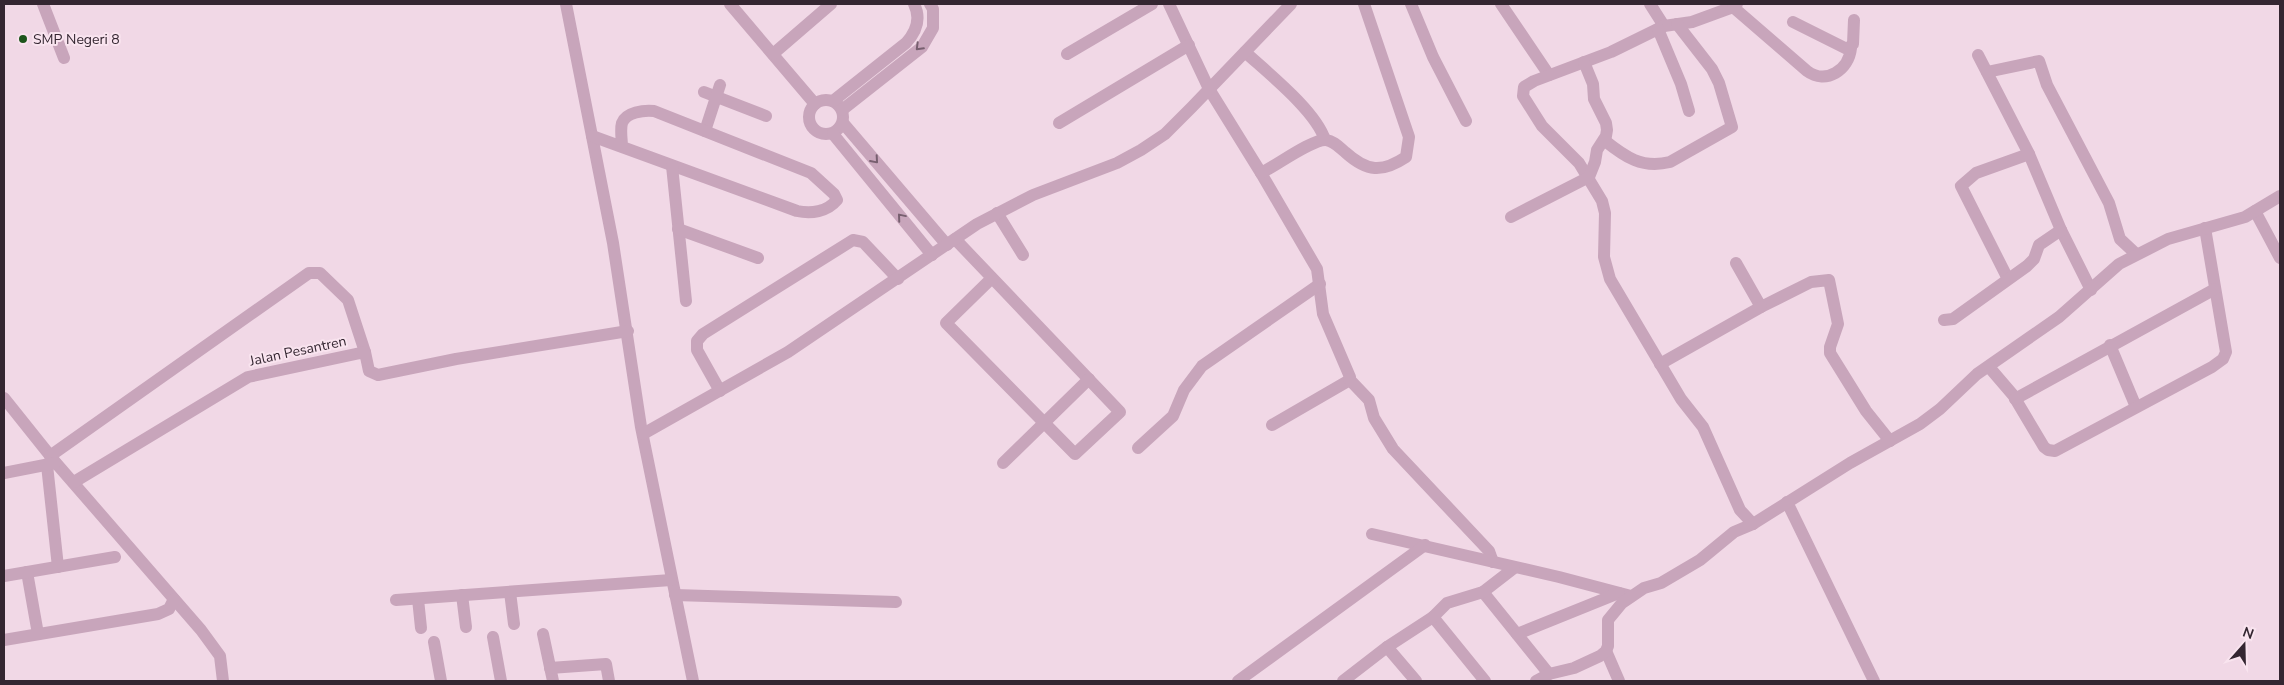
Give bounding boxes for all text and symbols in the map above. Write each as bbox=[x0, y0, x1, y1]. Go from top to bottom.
place label: SMP Negeri 8 bbox=[33, 30, 120, 49]
marker: SMP Negeri 8 bbox=[17, 33, 29, 45]
one-way arrow bbox=[916, 41, 925, 50]
one-way arrow bbox=[869, 154, 877, 163]
one-way arrow bbox=[899, 214, 907, 223]
street label: Jalan Pesantren bbox=[247, 331, 348, 371]
north arrow bbox=[2219, 620, 2269, 670]
text: N bbox=[2240, 623, 2256, 644]

